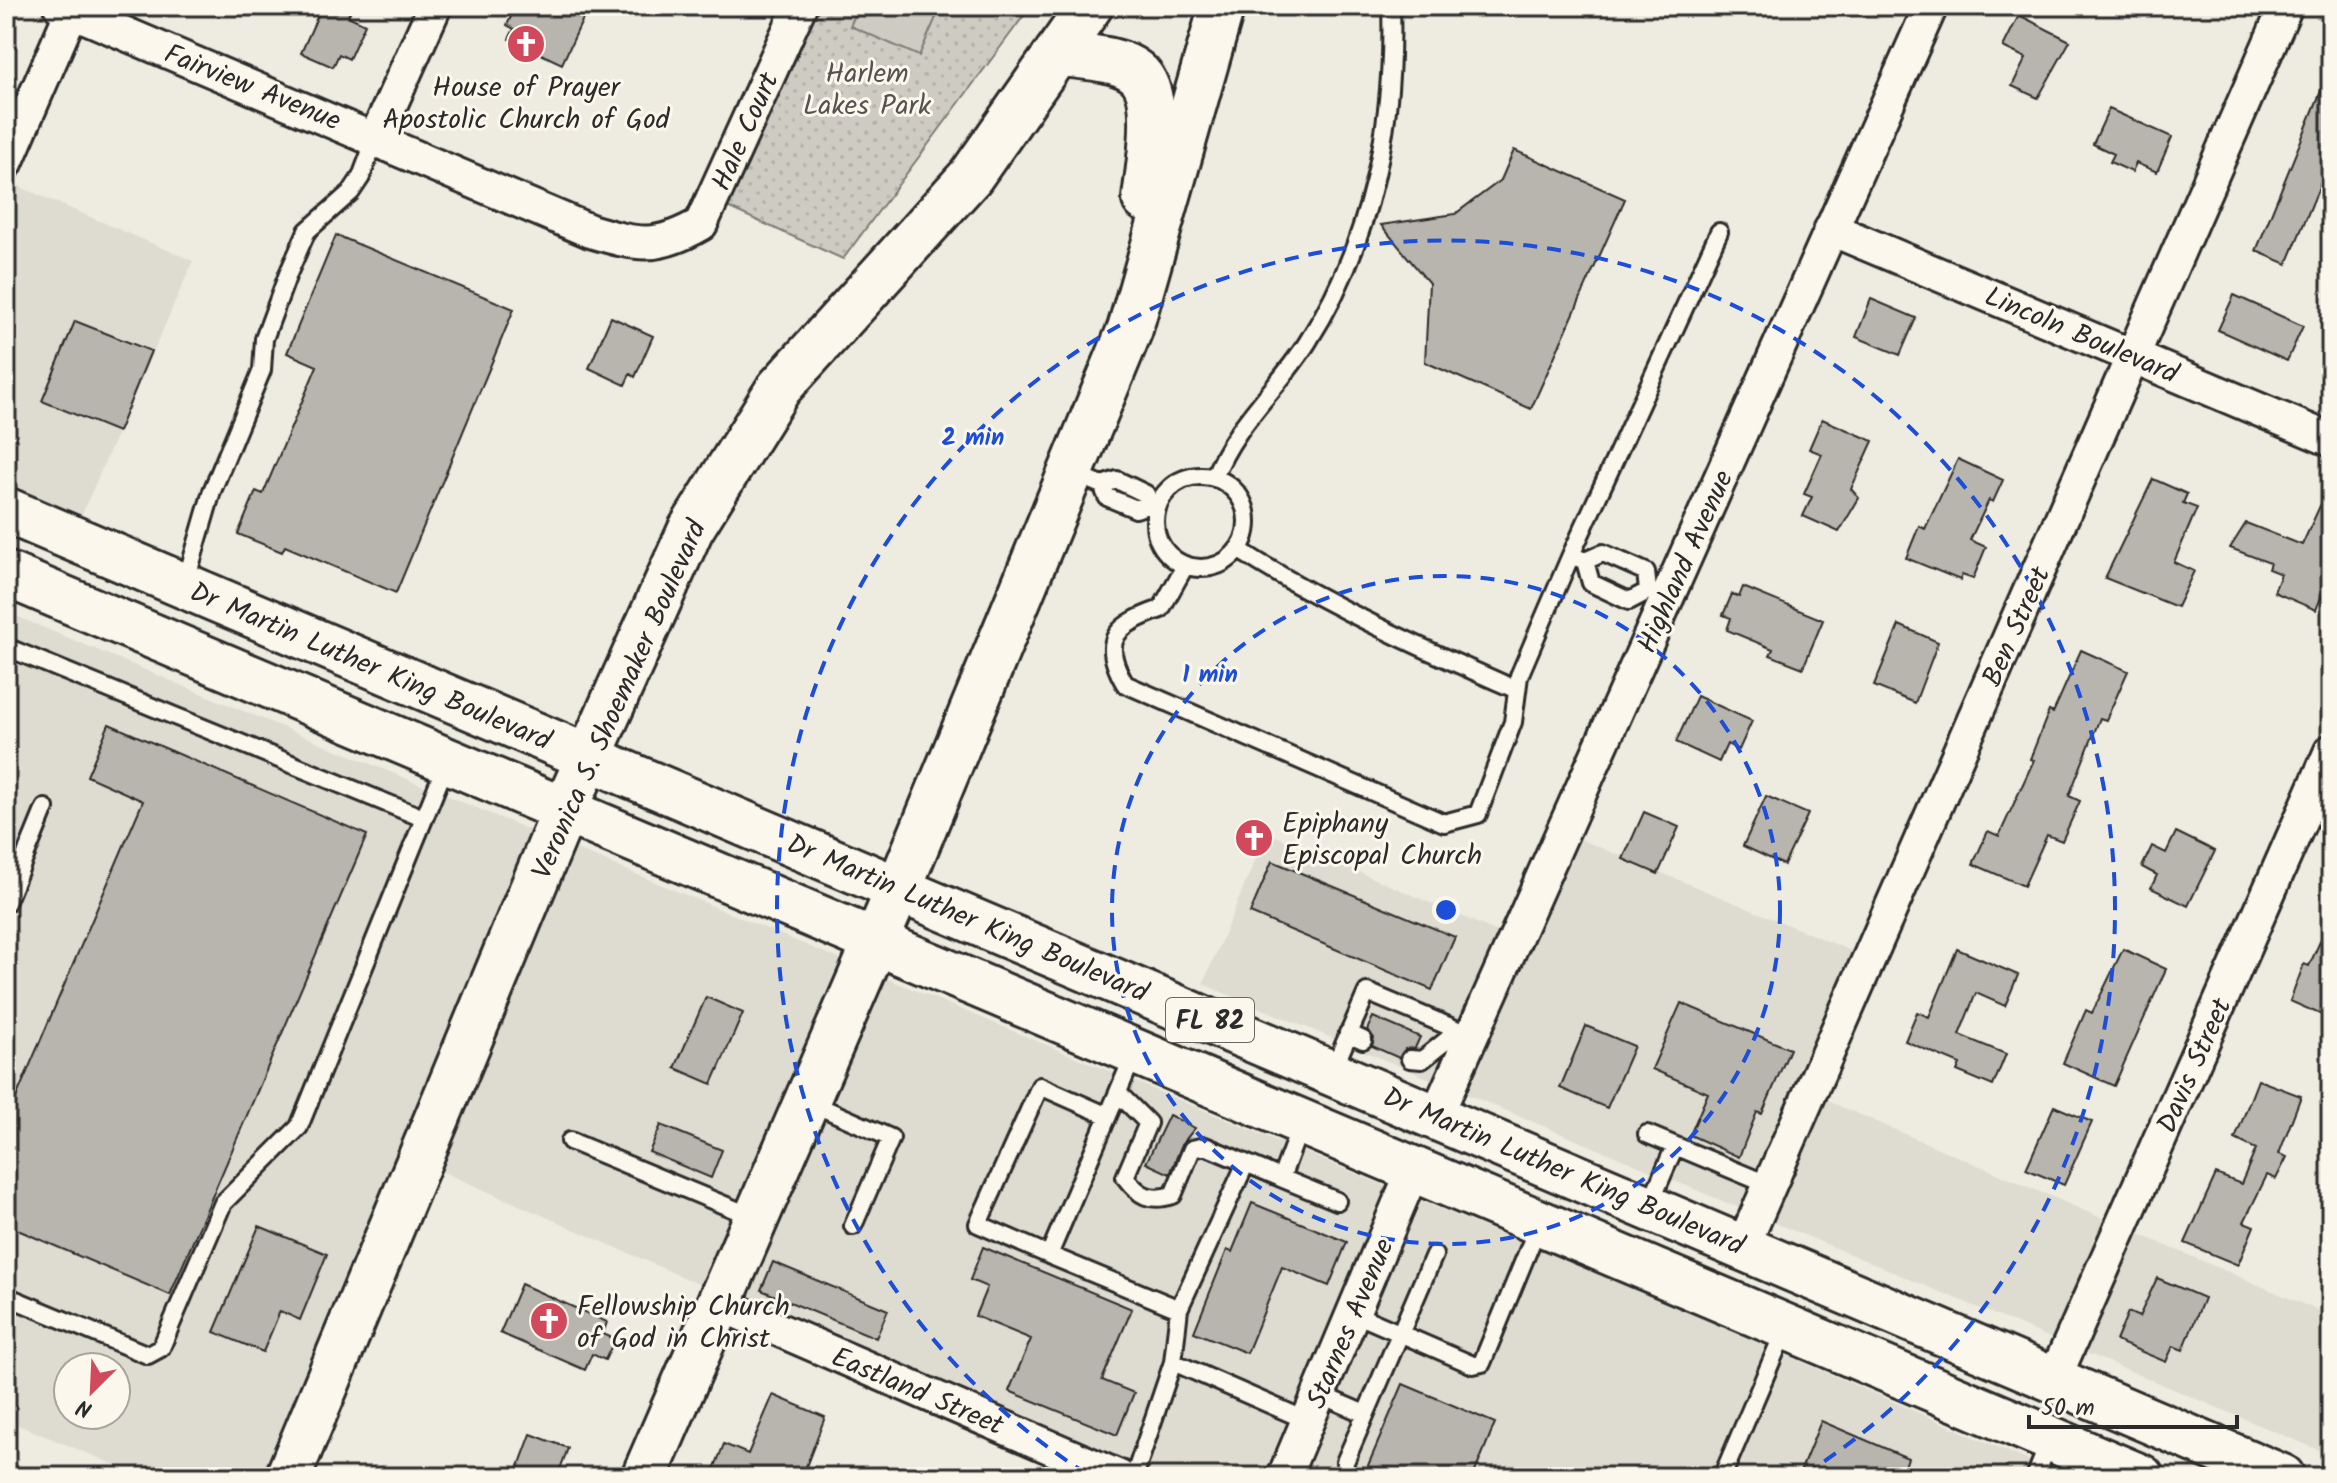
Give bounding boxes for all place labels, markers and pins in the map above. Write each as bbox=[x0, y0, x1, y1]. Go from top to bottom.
church icon: House of Prayer Apostolic Church of God bbox=[505, 23, 547, 65]
place label: House of Prayer Apostolic Church of God bbox=[382, 66, 671, 143]
place label: Epiphany Episcopal Church bbox=[1282, 802, 1482, 879]
church icon: Epiphany Episcopal Church bbox=[1233, 817, 1275, 859]
centre of rings bbox=[1432, 896, 1460, 924]
place label: Fellowship Church of God in Christ bbox=[577, 1285, 790, 1362]
church icon: Fellowship Church of God in Christ bbox=[528, 1300, 570, 1342]

